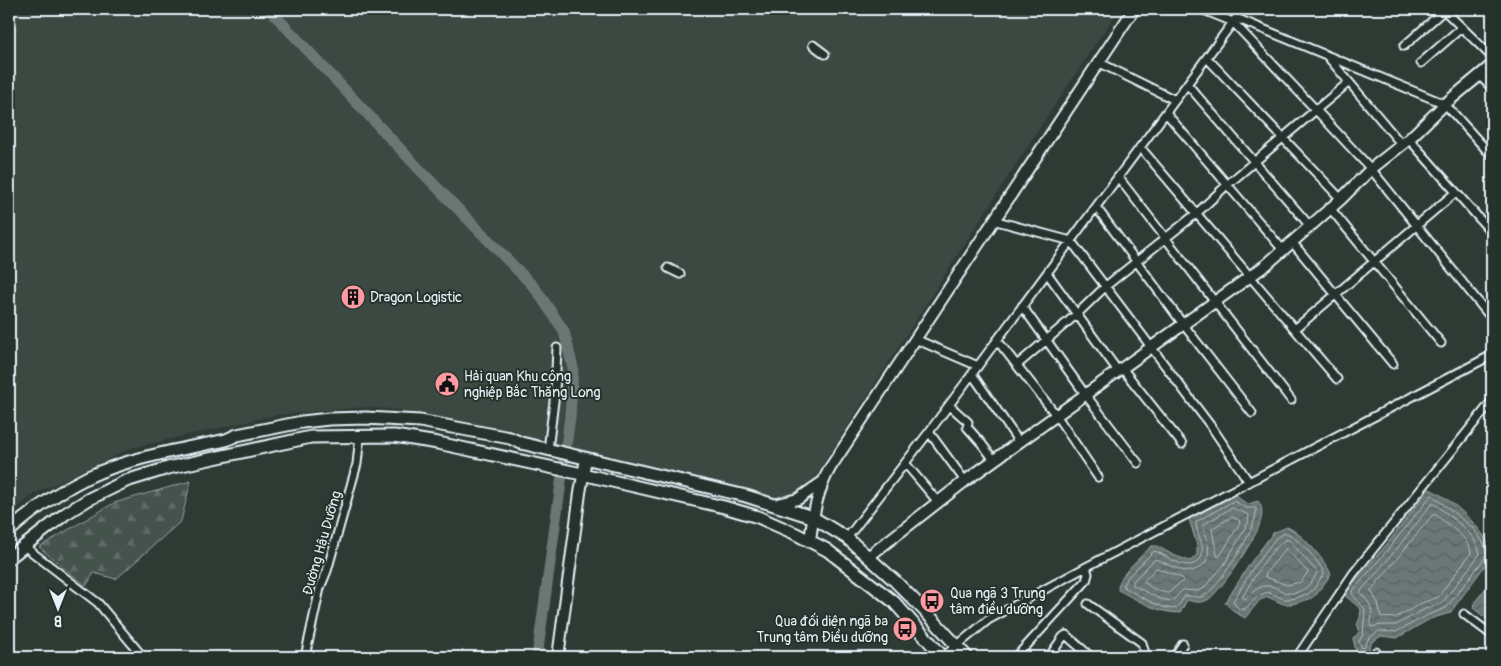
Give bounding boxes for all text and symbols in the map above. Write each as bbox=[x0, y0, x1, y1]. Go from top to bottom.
building icon: Dragon Logistic bbox=[340, 284, 366, 310]
place label: Dragon Logistic bbox=[370, 289, 462, 306]
place label: Hải quan Khu công nghiệp Bắc Thăng Long bbox=[464, 368, 601, 401]
public building icon: Hải quan Khu công nghiệp Bắc Thăng Long bbox=[434, 371, 460, 397]
street label: Đường Hậu Dưỡng bbox=[299, 489, 345, 597]
north arrow bbox=[32, 584, 82, 634]
place label: Qua ngã 3 Trung tâm điều dưỡng bbox=[949, 585, 1046, 618]
bus stop icon: Qua ngã 3 Trung tâm điều dưỡng bbox=[919, 588, 945, 614]
text: B bbox=[54, 612, 62, 629]
place label: Qua đối diện ngã ba Trung tâm Điều dưỡng bbox=[757, 612, 888, 646]
bus stop icon: Qua đối diện ngã ba Trung tâm Điều dưỡng bbox=[892, 616, 918, 642]

